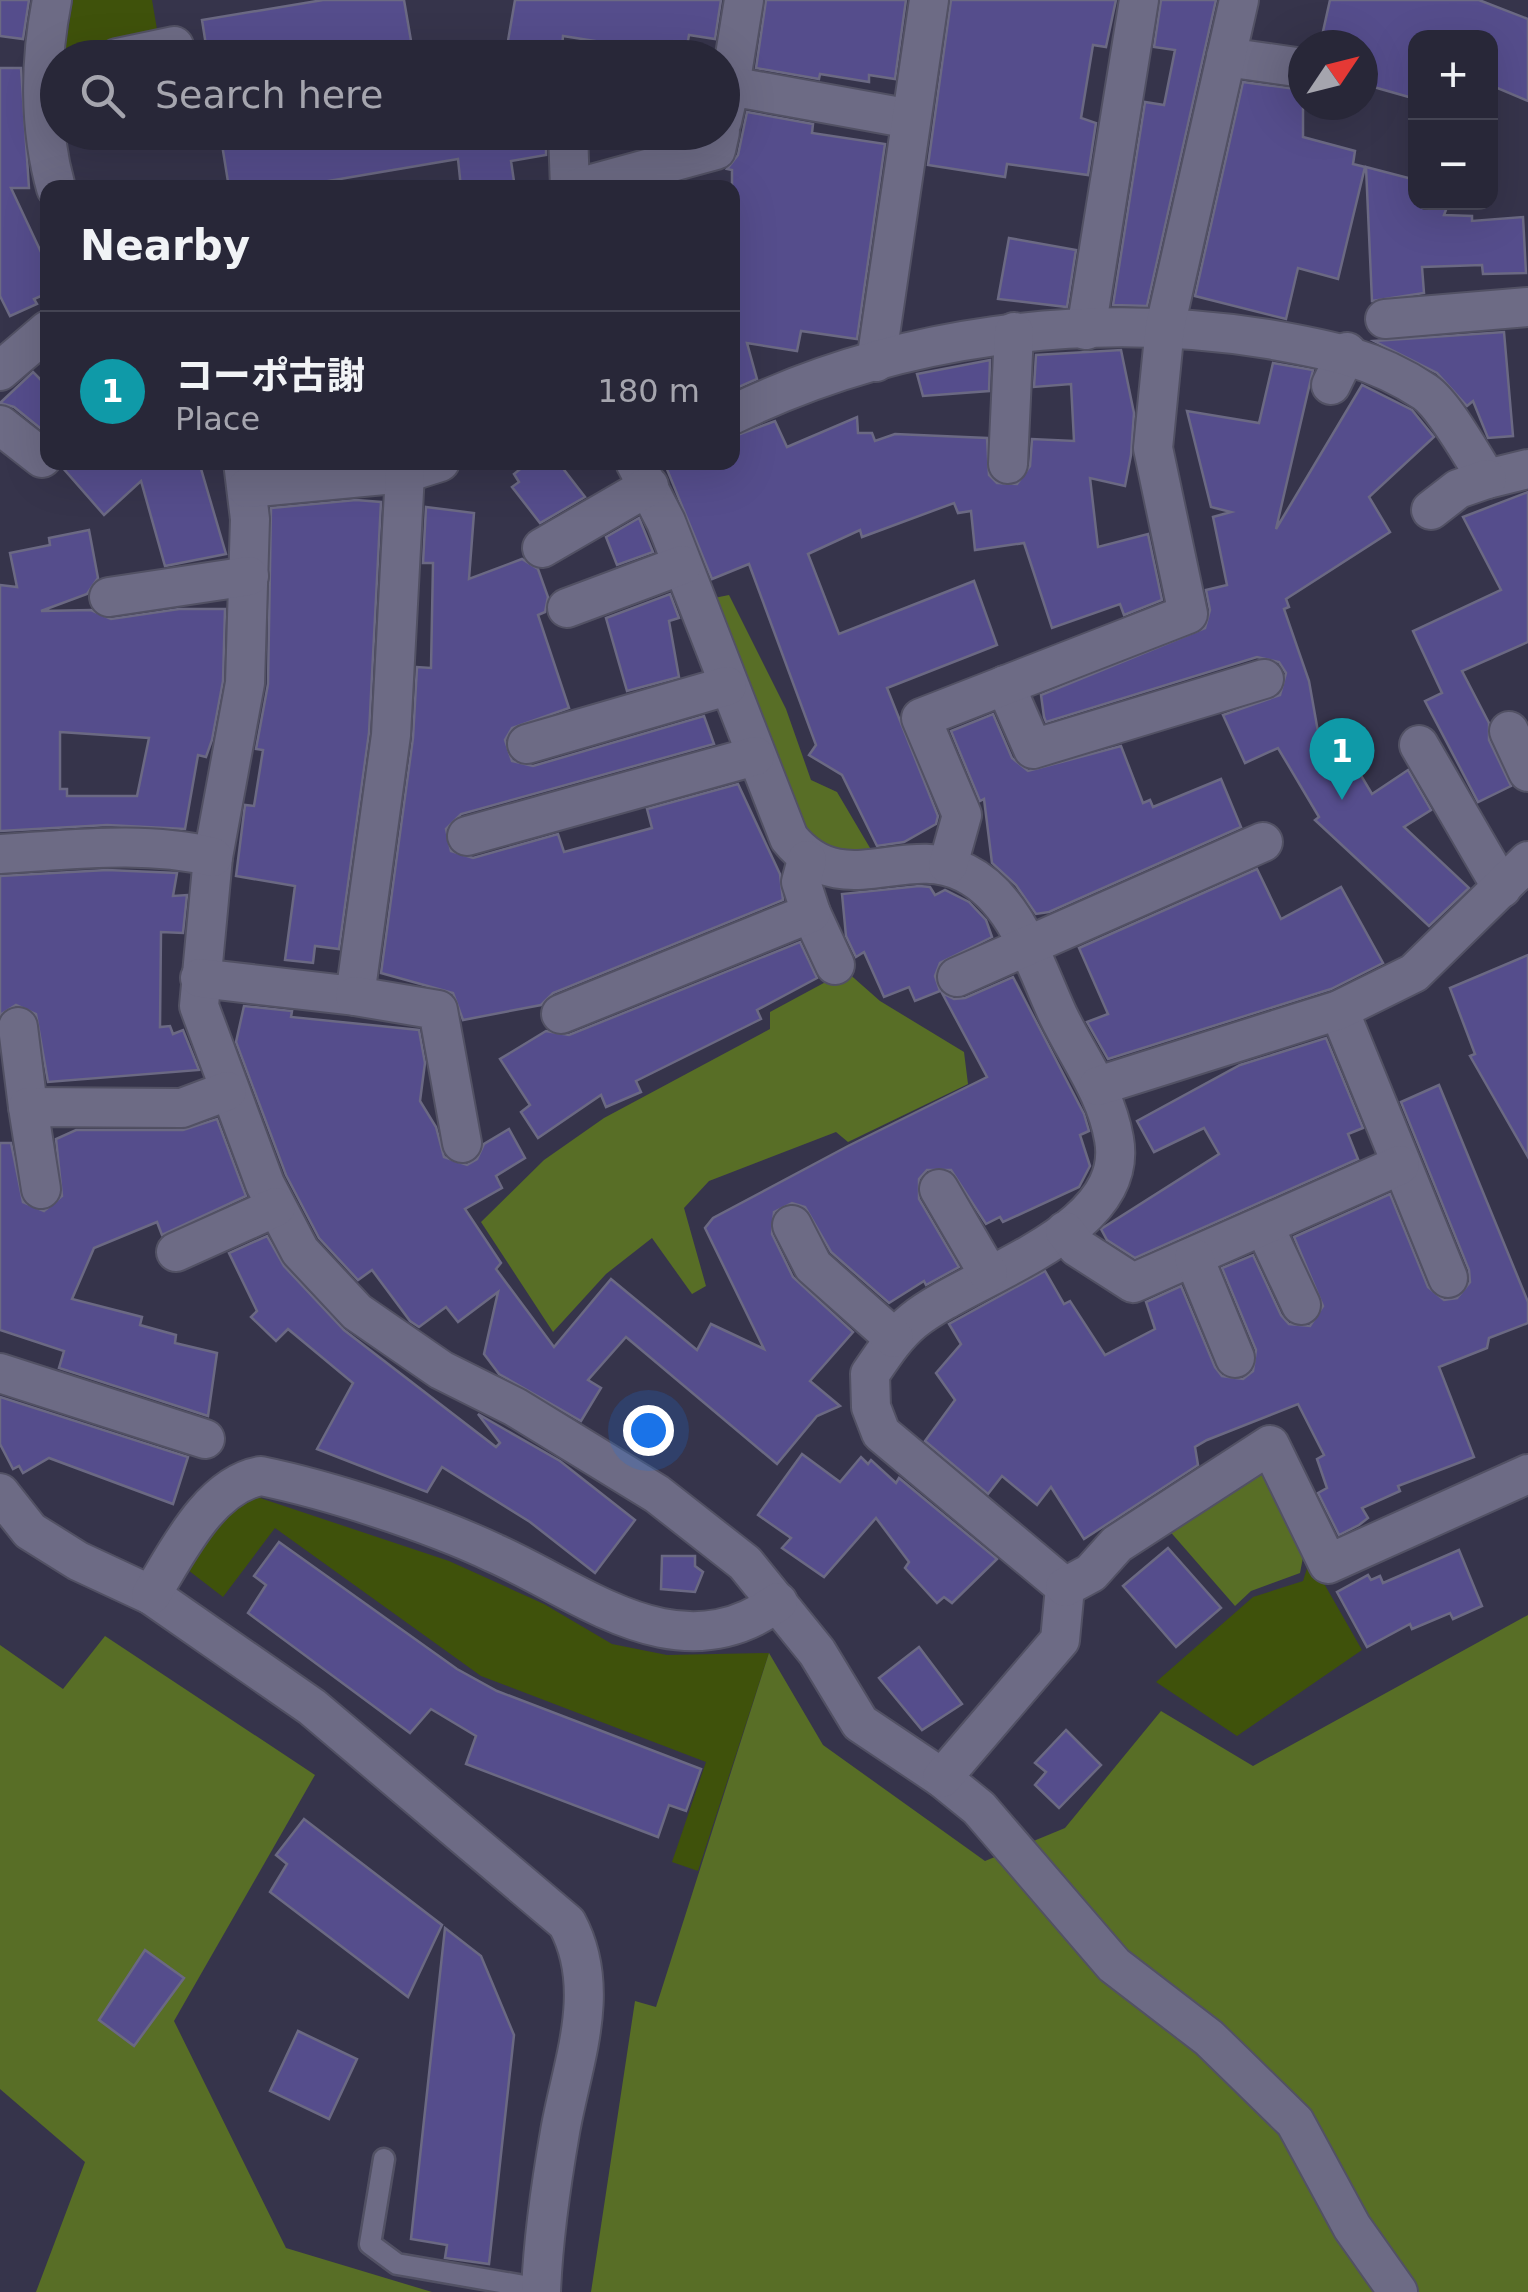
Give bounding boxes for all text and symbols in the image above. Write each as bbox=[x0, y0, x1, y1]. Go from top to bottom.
north arrow bbox=[1288, 30, 1378, 120]
map controls bbox=[1408, 30, 1498, 210]
button: + bbox=[1408, 30, 1498, 120]
search box bbox=[40, 40, 740, 150]
icon: search bbox=[75, 68, 130, 123]
text: Search here bbox=[155, 73, 383, 117]
button: − bbox=[1408, 120, 1498, 210]
text: Nearby bbox=[80, 221, 250, 270]
text: コーポ古謝 bbox=[175, 354, 365, 398]
text: 1 bbox=[101, 372, 124, 410]
text: 180 m bbox=[598, 372, 700, 410]
text: Place bbox=[175, 400, 260, 438]
pin: 1 bbox=[1310, 718, 1374, 800]
your location bbox=[623, 1405, 674, 1456]

